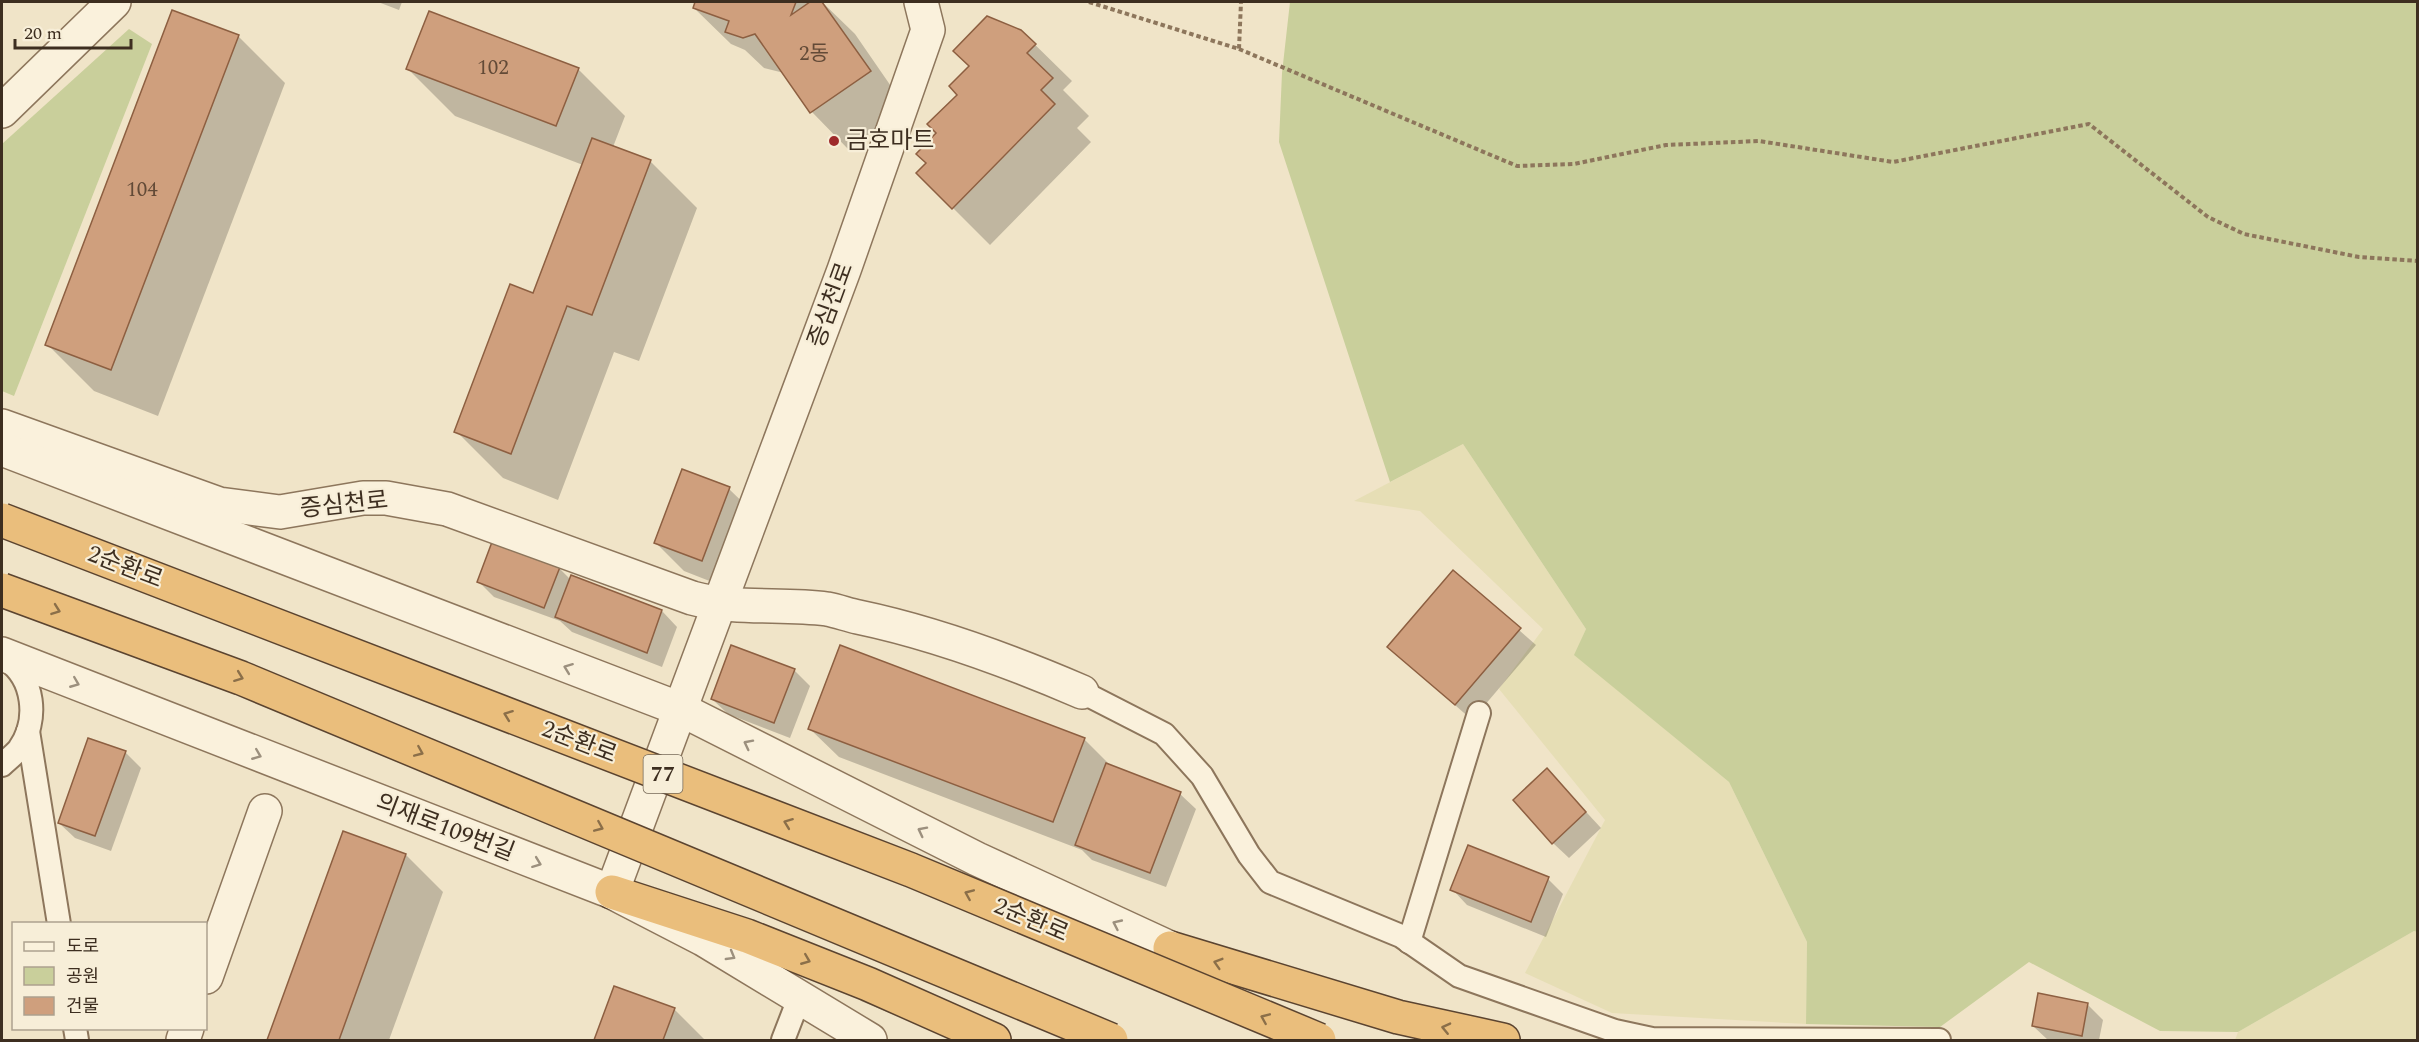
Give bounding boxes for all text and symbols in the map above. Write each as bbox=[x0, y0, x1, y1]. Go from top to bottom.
scale bar bbox=[15, 12, 130, 50]
text: 20 m bbox=[24, 20, 62, 47]
house number: 2동 bbox=[799, 38, 829, 70]
house number: 102 bbox=[477, 52, 509, 84]
place label: 금호마트 bbox=[846, 123, 934, 159]
marker: 금호마트 bbox=[827, 134, 841, 148]
house number: 104 bbox=[126, 174, 158, 206]
street label: 증심천로 bbox=[799, 257, 863, 353]
street label: 증심천로 bbox=[298, 482, 390, 528]
street label: 2순환로 bbox=[82, 536, 168, 598]
one-way arrow bbox=[51, 602, 61, 615]
one-way arrow bbox=[563, 663, 574, 675]
one-way arrow bbox=[233, 670, 244, 682]
one-way arrow bbox=[70, 676, 80, 689]
one-way arrow bbox=[503, 710, 514, 722]
street label: 2순환로 bbox=[536, 711, 622, 773]
one-way arrow bbox=[743, 739, 754, 751]
one-way arrow bbox=[413, 745, 424, 757]
one-way arrow bbox=[251, 748, 262, 760]
road number: 77 bbox=[644, 755, 682, 793]
street label: 의재로109번길 bbox=[370, 785, 520, 871]
one-way arrow bbox=[783, 817, 794, 830]
one-way arrow bbox=[593, 820, 604, 832]
one-way arrow bbox=[917, 827, 928, 839]
one-way arrow bbox=[531, 856, 541, 869]
street label: 2순환로 bbox=[988, 888, 1074, 952]
one-way arrow bbox=[965, 889, 976, 901]
one-way arrow bbox=[1112, 919, 1123, 931]
legend bbox=[12, 922, 207, 1030]
text: 도로 bbox=[66, 933, 99, 960]
one-way arrow bbox=[725, 948, 735, 960]
one-way arrow bbox=[800, 953, 811, 965]
one-way arrow bbox=[1213, 958, 1224, 970]
text: 공원 bbox=[66, 963, 99, 990]
text: 건물 bbox=[66, 993, 99, 1020]
one-way arrow bbox=[1261, 1013, 1272, 1025]
one-way arrow bbox=[1441, 1022, 1451, 1035]

